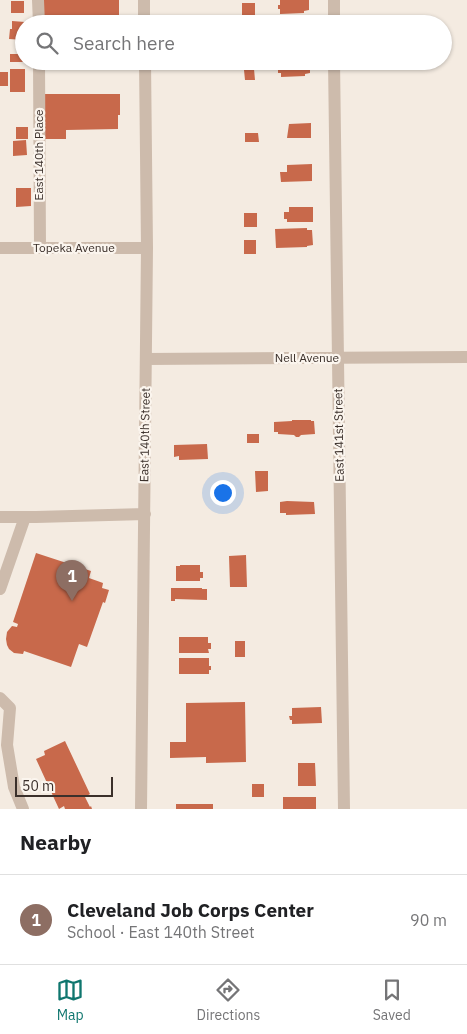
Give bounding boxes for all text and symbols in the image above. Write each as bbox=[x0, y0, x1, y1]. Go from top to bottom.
search box bbox=[15, 15, 452, 70]
icon: search bbox=[33, 29, 61, 57]
text: Search here bbox=[73, 31, 175, 55]
street label: East 140th Place bbox=[31, 109, 46, 201]
street label: Topeka Avenue bbox=[33, 240, 115, 255]
street label: Nell Avenue bbox=[275, 350, 340, 365]
street label: East 140th Street bbox=[136, 388, 153, 482]
street label: East 141st Street bbox=[330, 388, 347, 482]
your location bbox=[210, 480, 236, 506]
pin: 1 bbox=[56, 560, 88, 601]
scale bar bbox=[15, 774, 112, 797]
text: 50 m bbox=[22, 777, 54, 795]
text: Nearby bbox=[20, 828, 91, 856]
text: Cleveland Job Corps Center bbox=[67, 898, 314, 922]
text: 1 bbox=[31, 910, 41, 930]
text: 90 m bbox=[410, 910, 447, 930]
text: School · East 140th Street bbox=[67, 922, 255, 942]
tab: Map bbox=[56, 976, 84, 1024]
tab: Directions bbox=[197, 976, 260, 1024]
tab: Saved bbox=[373, 976, 411, 1024]

